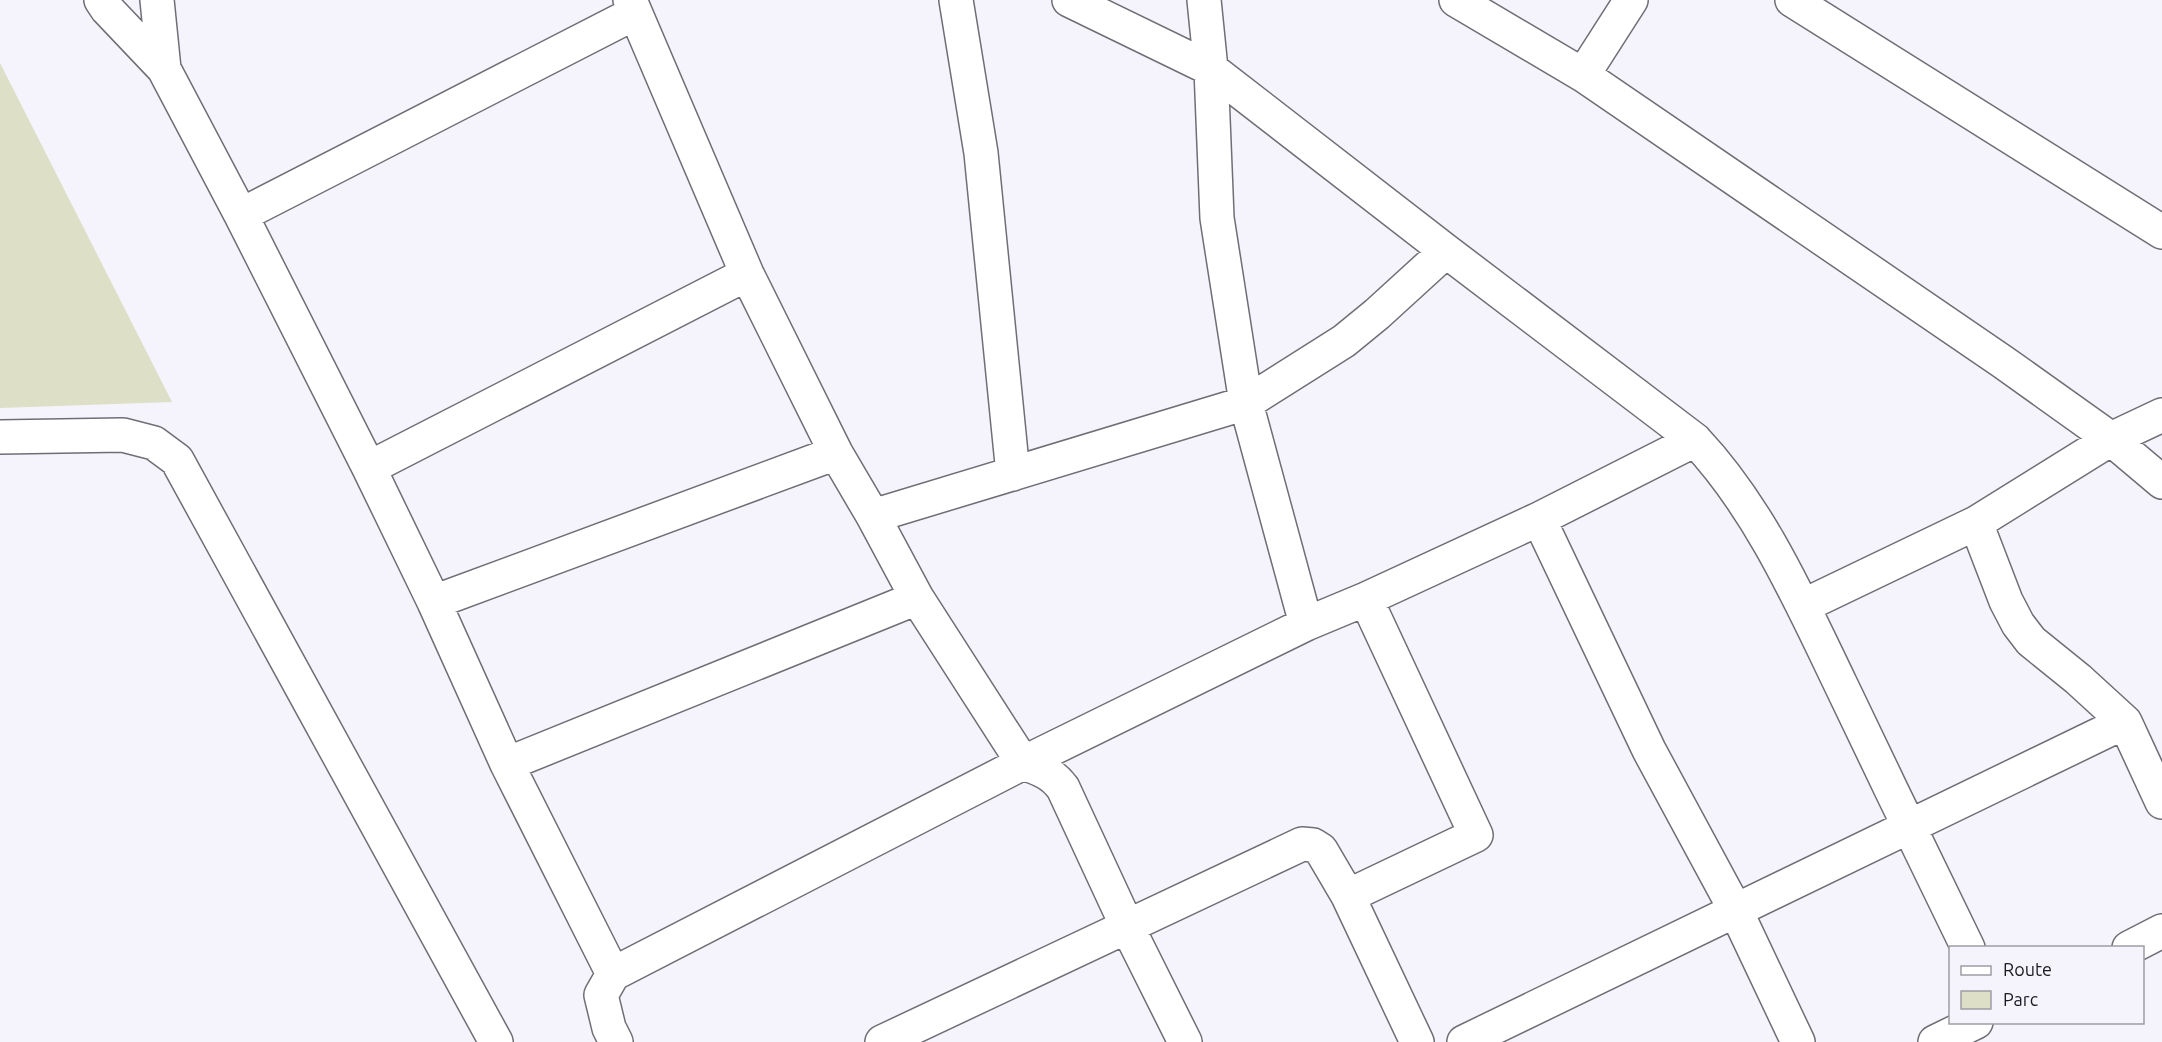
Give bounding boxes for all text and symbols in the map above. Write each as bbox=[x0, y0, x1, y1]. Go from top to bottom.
legend bbox=[1949, 946, 2144, 1024]
text: Route bbox=[2003, 959, 2052, 979]
text: Parc bbox=[2003, 989, 2038, 1009]

